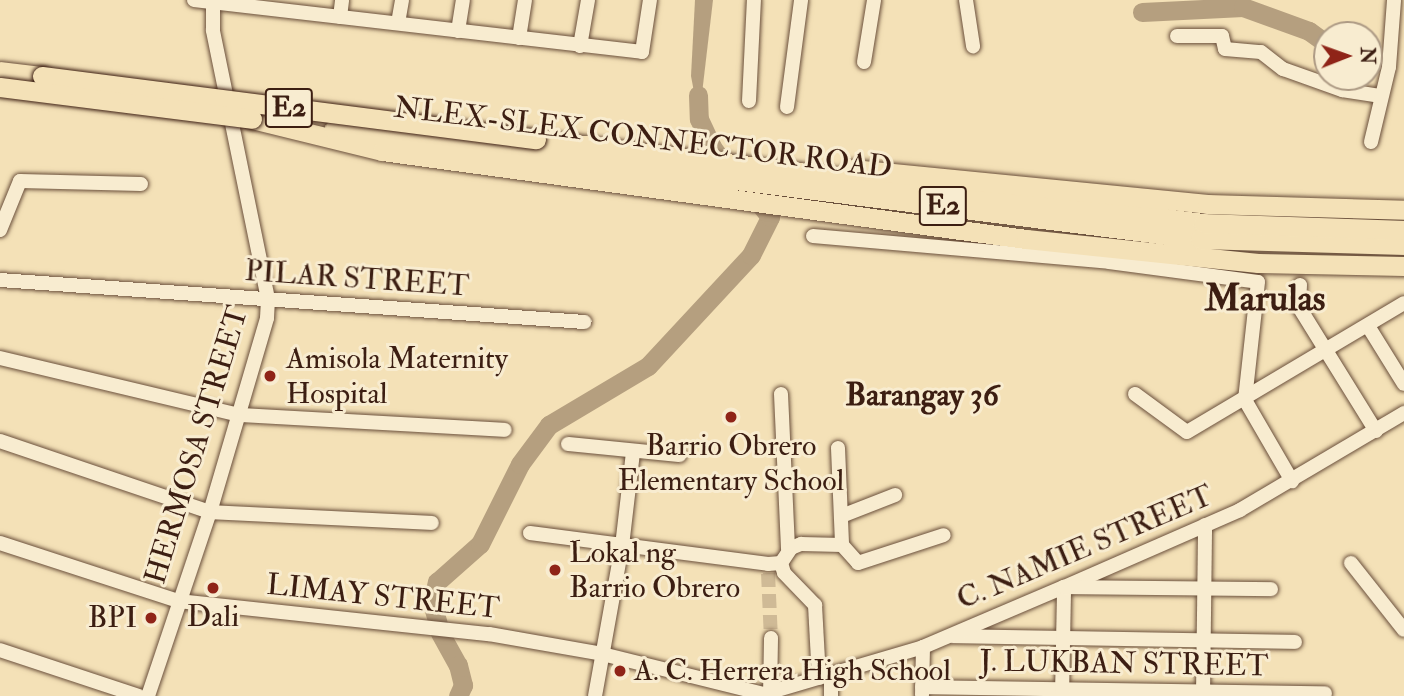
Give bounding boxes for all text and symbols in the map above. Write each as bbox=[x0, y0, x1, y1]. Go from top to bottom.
north arrow bbox=[1313, 21, 1383, 91]
text: N bbox=[1355, 47, 1379, 64]
road number: E2 bbox=[264, 84, 314, 132]
street label: NLEX-SLEX CONNECTOR ROAD bbox=[392, 90, 894, 186]
road number: E2 bbox=[918, 182, 968, 230]
street label: PILAR STREET bbox=[244, 253, 470, 305]
district label: Marulas bbox=[1204, 277, 1326, 321]
street label: HERMOSA STREET bbox=[138, 302, 256, 588]
place label: Amisola Maternity Hospital bbox=[286, 341, 508, 412]
marker: Amisola Maternity Hospital bbox=[260, 366, 280, 386]
district label: Barangay 36 bbox=[845, 376, 999, 414]
marker: Barrio Obrero Elementary School bbox=[723, 409, 739, 425]
place label: Barrio Obrero Elementary School bbox=[618, 428, 844, 498]
street label: C. NAMIE STREET bbox=[952, 478, 1218, 618]
place label: Lokal ng Barrio Obrero bbox=[569, 535, 740, 606]
marker: Lokal ng Barrio Obrero bbox=[547, 562, 563, 578]
street label: LIMAY STREET bbox=[265, 567, 501, 627]
marker: Dali bbox=[205, 580, 221, 596]
place label: Dali bbox=[187, 599, 239, 635]
place label: BPI bbox=[88, 600, 137, 636]
marker: BPI bbox=[143, 610, 159, 626]
street label: J. LUKBAN STREET bbox=[979, 643, 1269, 685]
place label: A. C. Herrera High School bbox=[634, 653, 951, 689]
marker: A. C. Herrera High School bbox=[612, 663, 628, 679]

